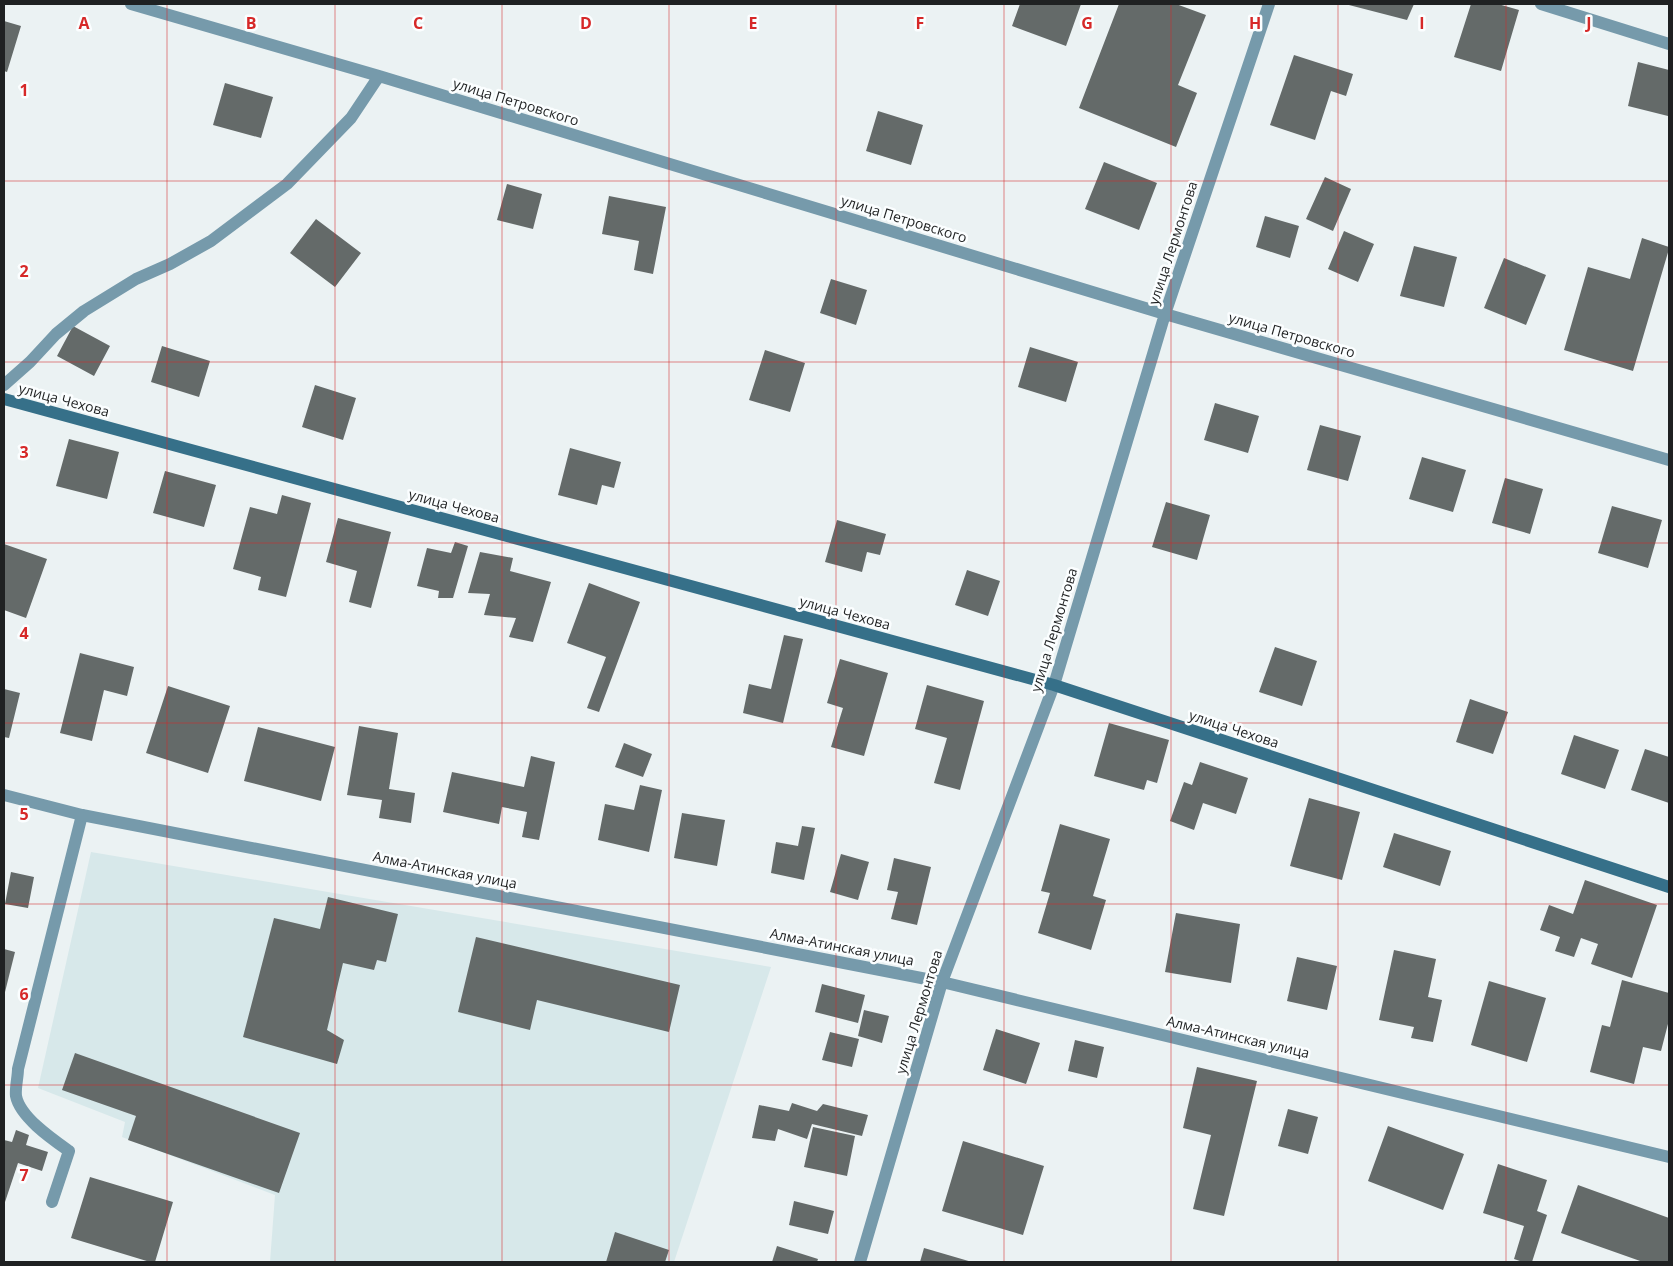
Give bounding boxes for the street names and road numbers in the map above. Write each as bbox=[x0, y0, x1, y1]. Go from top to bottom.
street label: улица Петровского bbox=[451, 73, 581, 130]
street label: улица Лермонтова bbox=[1144, 179, 1201, 307]
street label: улица Петровского bbox=[839, 190, 969, 247]
street label: улица Петровского bbox=[1227, 307, 1358, 362]
street label: улица Чехова bbox=[17, 378, 112, 421]
street label: улица Чехова bbox=[407, 484, 502, 527]
street label: улица Лермонтова bbox=[1026, 566, 1081, 694]
street label: улица Чехова bbox=[798, 591, 893, 634]
street label: улица Чехова bbox=[1187, 705, 1281, 752]
street label: Алма-Атинская улица bbox=[372, 846, 519, 893]
street label: Алма-Атинская улица bbox=[769, 923, 916, 970]
street label: улица Лермонтова bbox=[891, 948, 946, 1076]
street label: Алма-Атинская улица bbox=[1165, 1011, 1311, 1062]

